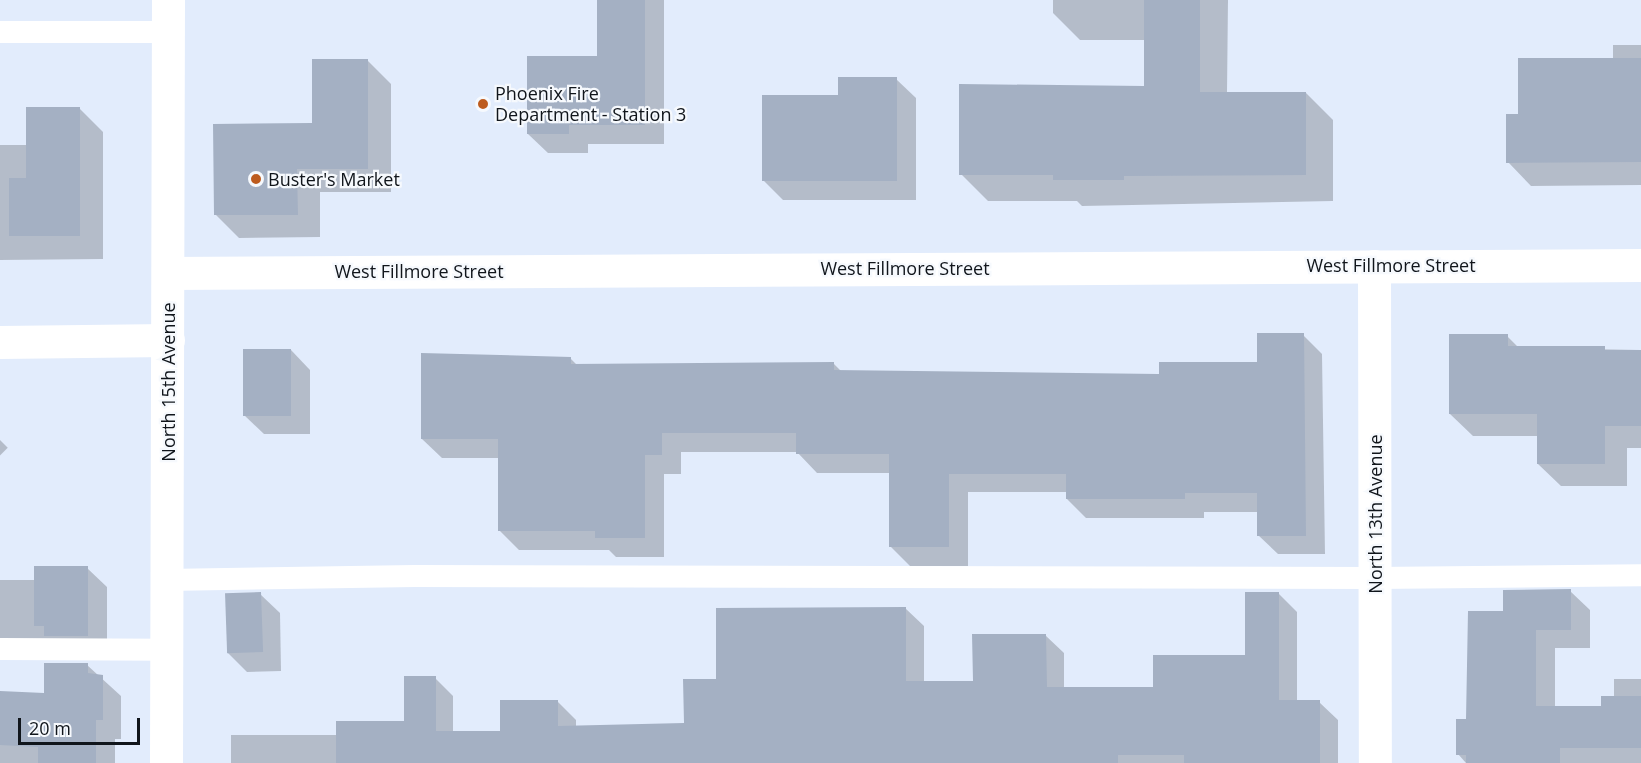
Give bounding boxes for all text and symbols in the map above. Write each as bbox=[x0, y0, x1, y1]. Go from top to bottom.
place label: Phoenix Fire Department - Station 3 bbox=[495, 83, 686, 125]
marker: Phoenix Fire Department - Station 3 bbox=[476, 97, 490, 111]
place label: Buster's Market bbox=[268, 168, 400, 190]
marker: Buster's Market bbox=[249, 172, 263, 186]
street label: West Fillmore Street bbox=[1306, 254, 1476, 276]
street label: West Fillmore Street bbox=[820, 257, 990, 279]
street label: West Fillmore Street bbox=[334, 260, 504, 282]
street label: North 15th Avenue bbox=[157, 302, 179, 462]
street label: North 13th Avenue bbox=[1364, 434, 1386, 594]
scale bar bbox=[21, 706, 142, 744]
text: 20 m bbox=[29, 716, 71, 740]

